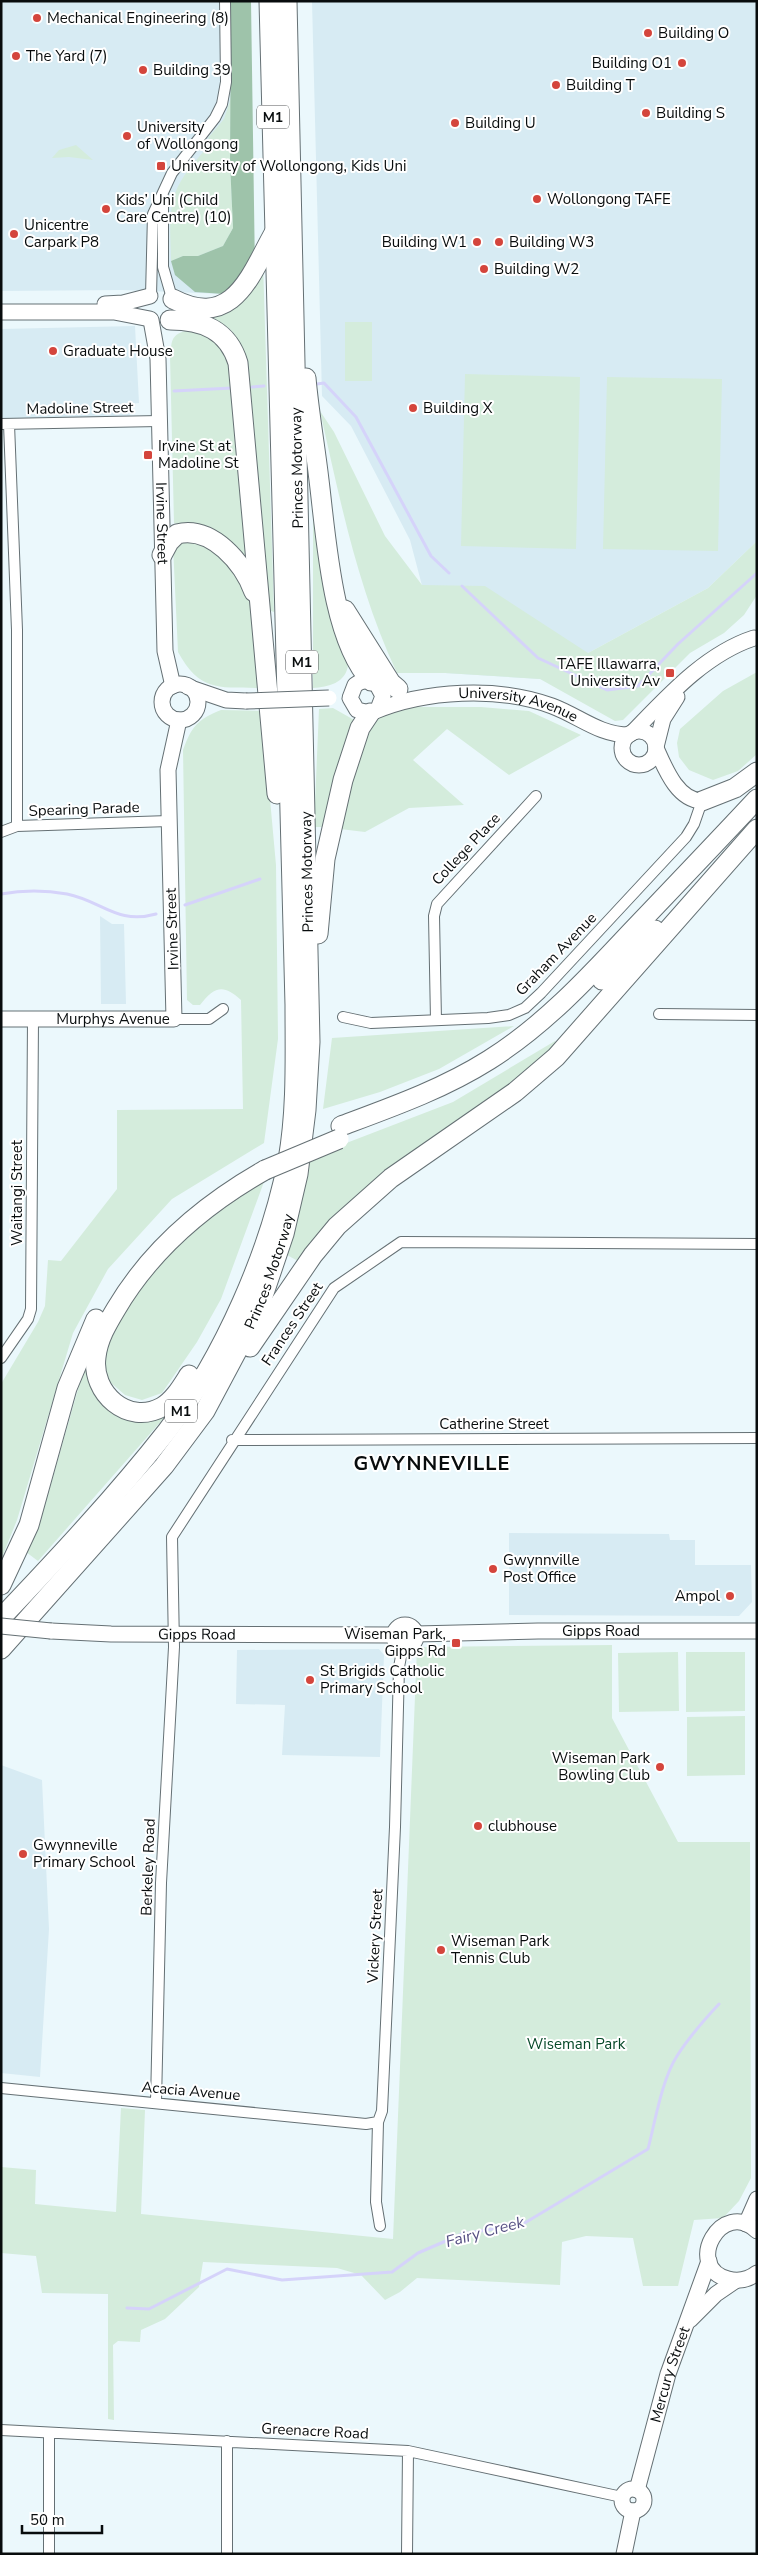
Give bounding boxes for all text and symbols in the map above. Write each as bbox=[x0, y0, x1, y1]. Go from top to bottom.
place label: Mechanical Engineering (8) bbox=[47, 8, 229, 28]
marker: Mechanical Engineering (8) bbox=[31, 12, 43, 24]
place label: Building O bbox=[658, 23, 729, 43]
marker: Building O bbox=[642, 27, 654, 39]
place label: The Yard (7) bbox=[26, 46, 108, 66]
marker: The Yard (7) bbox=[10, 50, 22, 62]
place label: Building O1 bbox=[592, 53, 672, 73]
marker: Building O1 bbox=[676, 57, 688, 69]
place label: Building 39 bbox=[153, 60, 231, 80]
marker: Building 39 bbox=[137, 64, 149, 76]
place label: Building T bbox=[566, 75, 635, 95]
marker: Building T bbox=[550, 79, 562, 91]
place label: Building S bbox=[656, 103, 725, 123]
road number: M1 bbox=[257, 105, 289, 128]
marker: Building S bbox=[640, 107, 652, 119]
place label: Building U bbox=[465, 113, 536, 133]
place label: University of Wollongong bbox=[137, 117, 238, 154]
marker: Building U bbox=[449, 117, 461, 129]
marker: University of Wollongong bbox=[121, 130, 133, 142]
place label: University of Wollongong, Kids Uni bbox=[171, 156, 406, 176]
marker: University of Wollongong, Kids Uni bbox=[155, 160, 167, 172]
place label: Wollongong TAFE bbox=[547, 189, 671, 209]
place label: Kids’ Uni (Child Care Centre) (10) bbox=[116, 190, 231, 227]
marker: Wollongong TAFE bbox=[531, 193, 543, 205]
marker: Kids’ Uni (Child Care Centre) (10) bbox=[100, 203, 112, 215]
place label: Unicentre Carpark P8 bbox=[24, 215, 99, 252]
marker: Unicentre Carpark P8 bbox=[8, 228, 20, 240]
place label: Building W1 bbox=[382, 232, 467, 252]
place label: Building W3 bbox=[509, 232, 594, 252]
marker: Building W1 bbox=[471, 236, 483, 248]
marker: Building W3 bbox=[493, 236, 505, 248]
place label: Building W2 bbox=[494, 259, 579, 279]
marker: Building W2 bbox=[478, 263, 490, 275]
place label: Graduate House bbox=[63, 341, 173, 361]
marker: Graduate House bbox=[47, 345, 59, 357]
street label: Madoline Street bbox=[26, 397, 134, 419]
place label: Building X bbox=[423, 398, 493, 418]
marker: Building X bbox=[407, 402, 419, 414]
street label: Princes Motorway bbox=[286, 407, 308, 529]
place label: Irvine St at Madoline St bbox=[158, 436, 239, 473]
marker: Irvine St at Madoline St bbox=[142, 449, 154, 461]
street label: Irvine Street bbox=[151, 482, 173, 565]
road number: M1 bbox=[286, 650, 318, 674]
place label: TAFE Illawarra, University Av bbox=[557, 654, 660, 691]
marker: TAFE Illawarra, University Av bbox=[664, 667, 676, 679]
street label: University Avenue bbox=[458, 683, 582, 727]
street label: Spearing Parade bbox=[28, 797, 140, 821]
street label: College Place bbox=[427, 809, 505, 889]
street label: Princes Motorway bbox=[296, 811, 318, 933]
street label: Irvine Street bbox=[161, 887, 183, 970]
street label: Graham Avenue bbox=[511, 908, 601, 1000]
street label: Murphys Avenue bbox=[56, 1009, 170, 1029]
street label: Waitangi Street bbox=[7, 1139, 27, 1246]
street label: Princes Motorway bbox=[240, 1211, 298, 1332]
street label: Frances Street bbox=[257, 1278, 328, 1370]
road number: M1 bbox=[165, 1400, 197, 1422]
street label: Catherine Street bbox=[439, 1414, 550, 1434]
district label: GWYNNEVILLE bbox=[353, 1450, 511, 1477]
place label: Gwynnville Post Office bbox=[503, 1550, 579, 1587]
marker: Gwynnville Post Office bbox=[487, 1563, 499, 1575]
place label: Ampol bbox=[675, 1586, 721, 1606]
marker: Ampol bbox=[724, 1590, 736, 1602]
street label: Gipps Road bbox=[562, 1621, 640, 1641]
street label: Gipps Road bbox=[158, 1624, 236, 1644]
place label: Wiseman Park, Gipps Rd bbox=[344, 1624, 446, 1661]
marker: Wiseman Park, Gipps Rd bbox=[450, 1637, 462, 1649]
place label: St Brigids Catholic Primary School bbox=[320, 1661, 444, 1698]
marker: St Brigids Catholic Primary School bbox=[304, 1674, 316, 1686]
place label: Wiseman Park Bowling Club bbox=[552, 1748, 650, 1785]
marker: Wiseman Park Bowling Club bbox=[654, 1761, 666, 1773]
place label: clubhouse bbox=[488, 1816, 557, 1836]
street label: Berkeley Road bbox=[136, 1818, 160, 1916]
marker: clubhouse bbox=[472, 1820, 484, 1832]
place label: Gwynneville Primary School bbox=[33, 1835, 136, 1872]
marker: Gwynneville Primary School bbox=[17, 1848, 29, 1860]
street label: Vickery Street bbox=[362, 1888, 387, 1985]
place label: Wiseman Park Tennis Club bbox=[451, 1931, 550, 1968]
marker: Wiseman Park Tennis Club bbox=[435, 1944, 447, 1956]
park label: Wiseman Park bbox=[527, 2034, 626, 2054]
street label: Acacia Avenue bbox=[141, 2077, 241, 2105]
water label: Fairy Creek bbox=[443, 2211, 528, 2253]
street label: Mercury Street bbox=[645, 2323, 695, 2425]
street label: Greenacre Road bbox=[261, 2418, 369, 2444]
scale bar bbox=[22, 2502, 102, 2534]
text: 50 m bbox=[30, 2510, 65, 2530]

